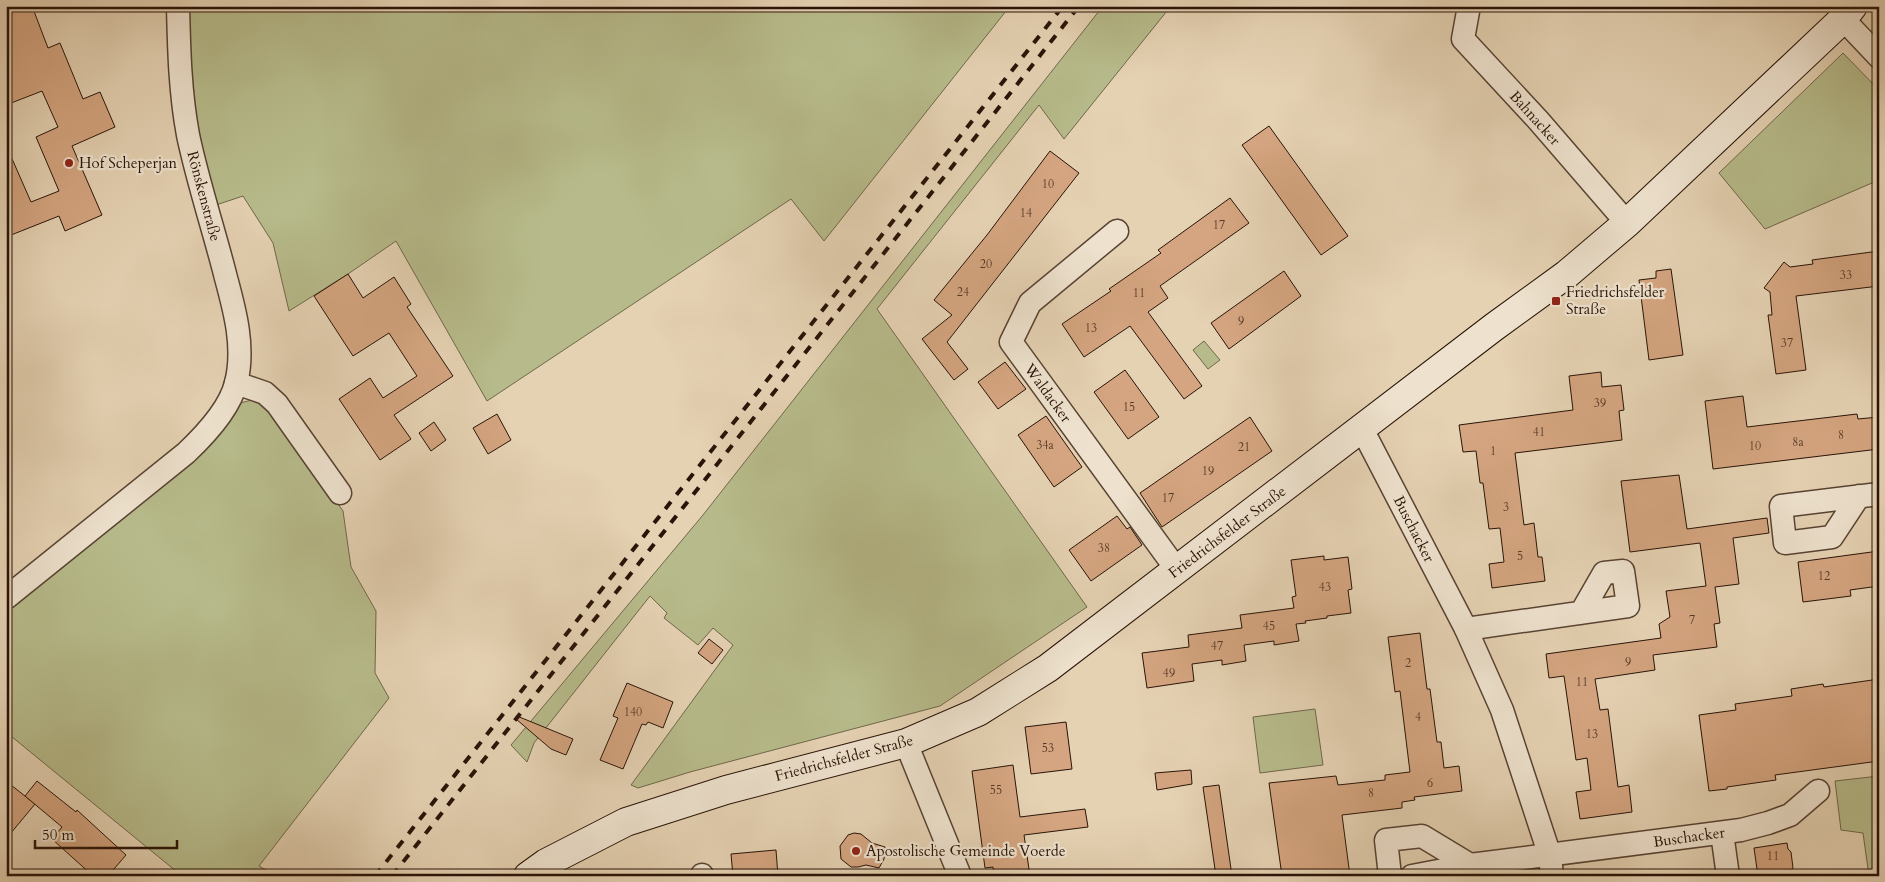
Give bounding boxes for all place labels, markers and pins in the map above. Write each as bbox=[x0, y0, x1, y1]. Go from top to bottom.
place label: Hof Scheperjan bbox=[79, 153, 178, 173]
marker: Hof Scheperjan bbox=[63, 157, 75, 169]
place label: Friedrichsfelder Straße bbox=[1566, 282, 1665, 319]
marker: Friedrichsfelder Straße bbox=[1550, 295, 1562, 307]
place label: Apostolische Gemeinde Voerde bbox=[866, 841, 1066, 861]
marker: Apostolische Gemeinde Voerde bbox=[850, 845, 862, 857]

